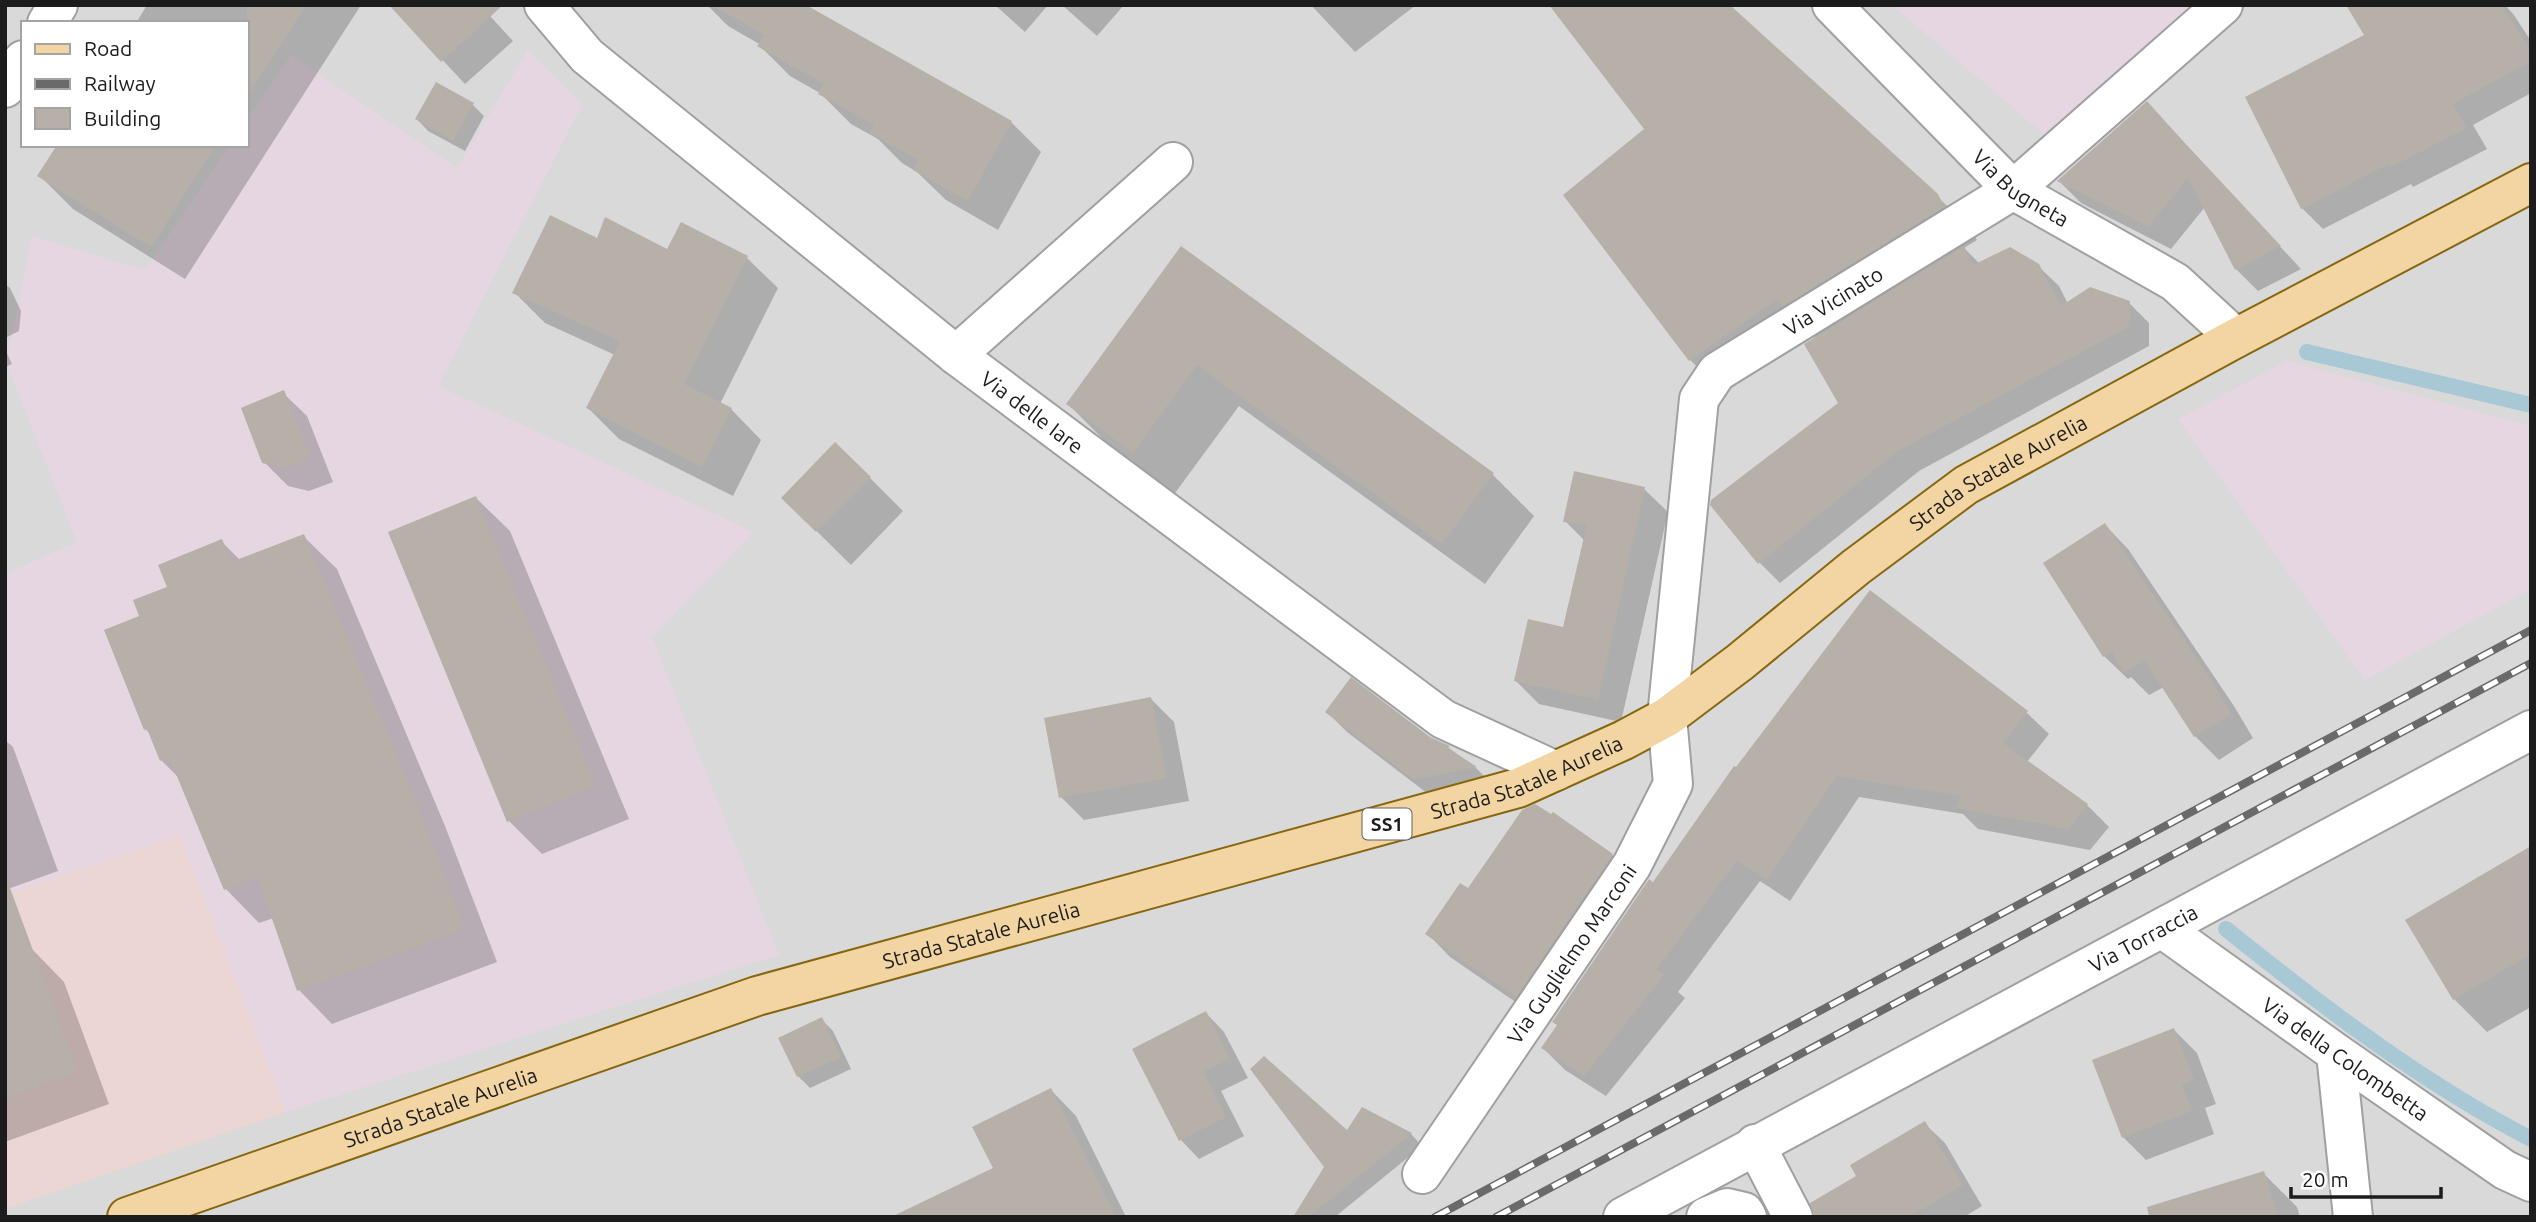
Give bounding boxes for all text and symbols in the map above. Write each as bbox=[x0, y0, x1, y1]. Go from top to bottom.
legend bbox=[21, 21, 248, 147]
text: Road bbox=[84, 36, 132, 60]
text: Railway bbox=[84, 71, 156, 95]
text: Building bbox=[84, 106, 161, 130]
street label: Via Bugneta bbox=[1968, 144, 2073, 231]
street label: Via Vicinato bbox=[1779, 261, 1887, 340]
street label: Via delle Iare bbox=[976, 366, 1088, 458]
street label: Strada Statale Aurelia bbox=[1904, 410, 2091, 535]
street label: Strada Statale Aurelia bbox=[1428, 730, 1626, 823]
road number: SS1 bbox=[1362, 808, 1412, 839]
street label: Via Guglielmo Marconi bbox=[1502, 860, 1641, 1048]
street label: Strada Statale Aurelia bbox=[880, 896, 1082, 973]
street label: Via Torraccia bbox=[2084, 899, 2201, 977]
street label: Via della Colombetta bbox=[2258, 992, 2433, 1125]
street label: Strada Statale Aurelia bbox=[340, 1062, 540, 1152]
scale bar bbox=[2291, 1156, 2442, 1200]
text: 20 m bbox=[2302, 1167, 2349, 1191]

